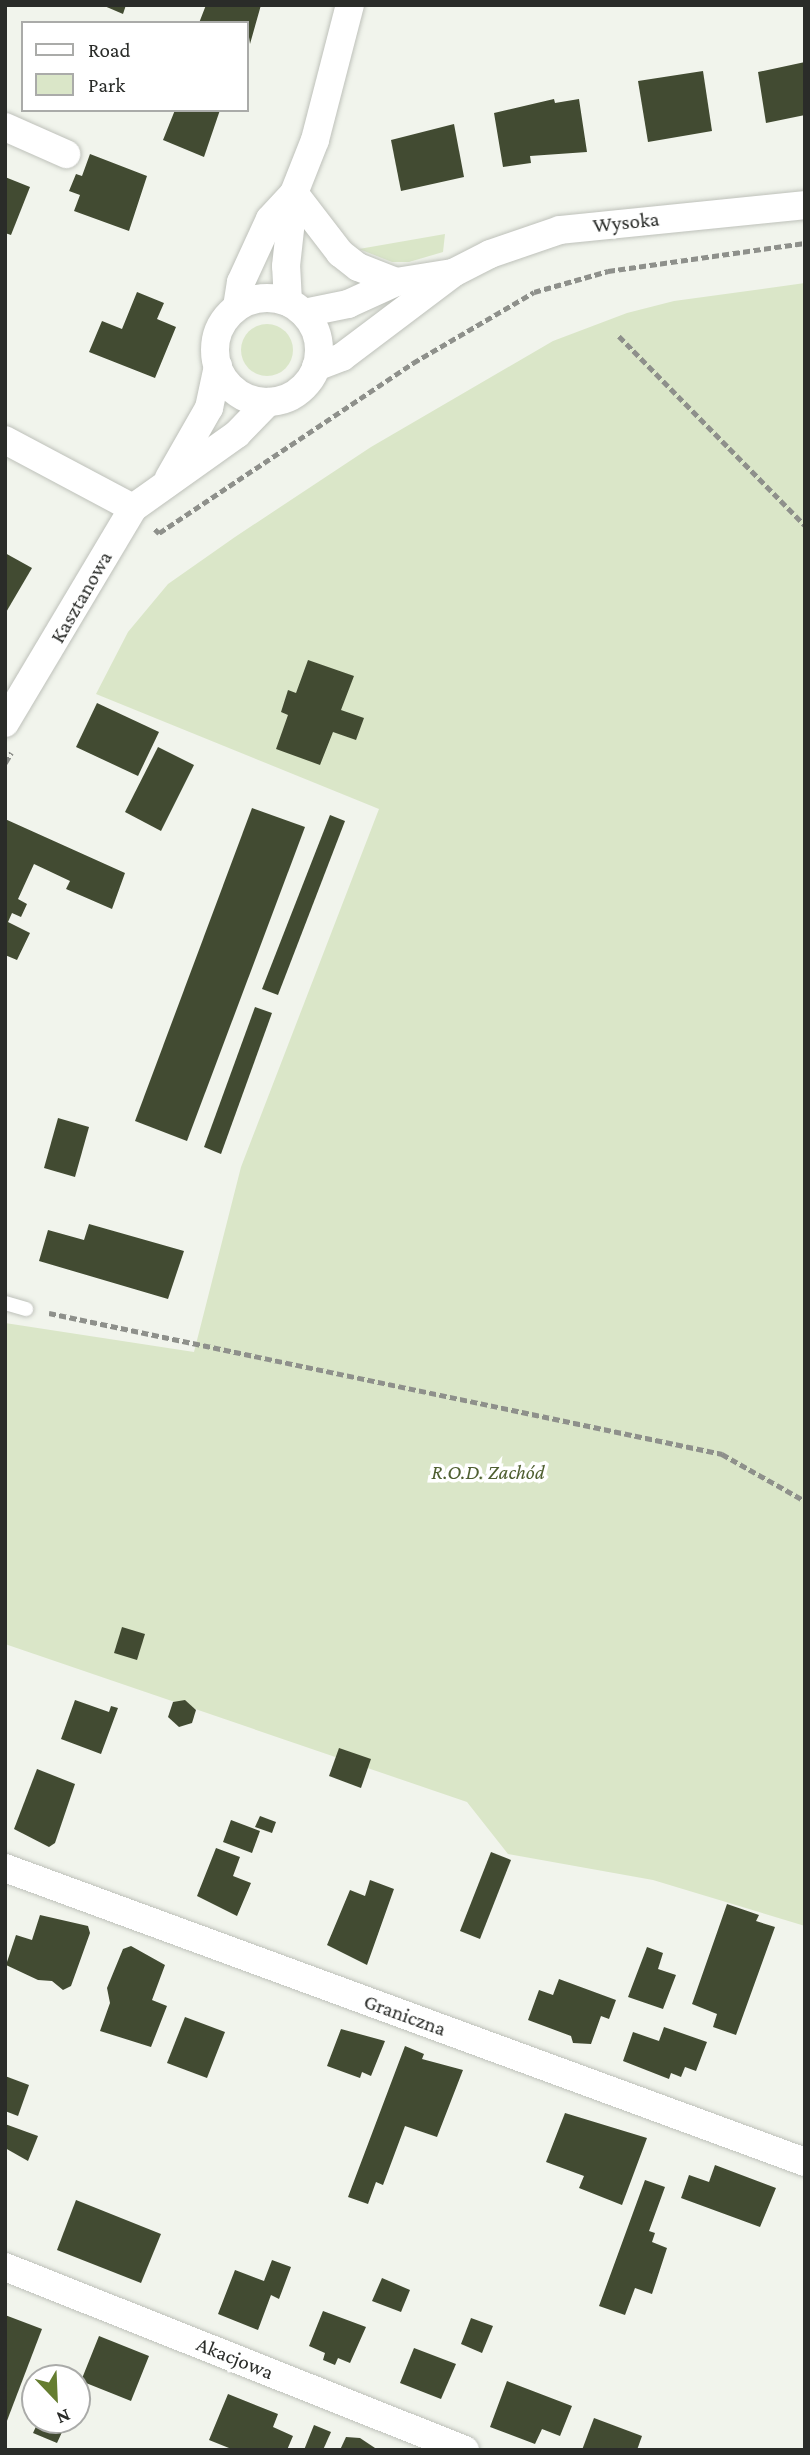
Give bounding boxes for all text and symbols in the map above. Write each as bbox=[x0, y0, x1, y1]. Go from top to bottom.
legend bbox=[21, 21, 248, 112]
text: Road bbox=[88, 38, 131, 62]
text: Park bbox=[88, 73, 125, 97]
street label: Wysoka bbox=[591, 206, 661, 238]
street label: Kasztanowa bbox=[45, 547, 117, 647]
park label: R.O.D. Zachód bbox=[431, 1459, 545, 1485]
street label: Graniczna bbox=[361, 1989, 449, 2041]
street label: Akacjowa bbox=[193, 2331, 277, 2385]
north arrow bbox=[21, 2364, 91, 2434]
text: N bbox=[54, 2405, 74, 2429]

